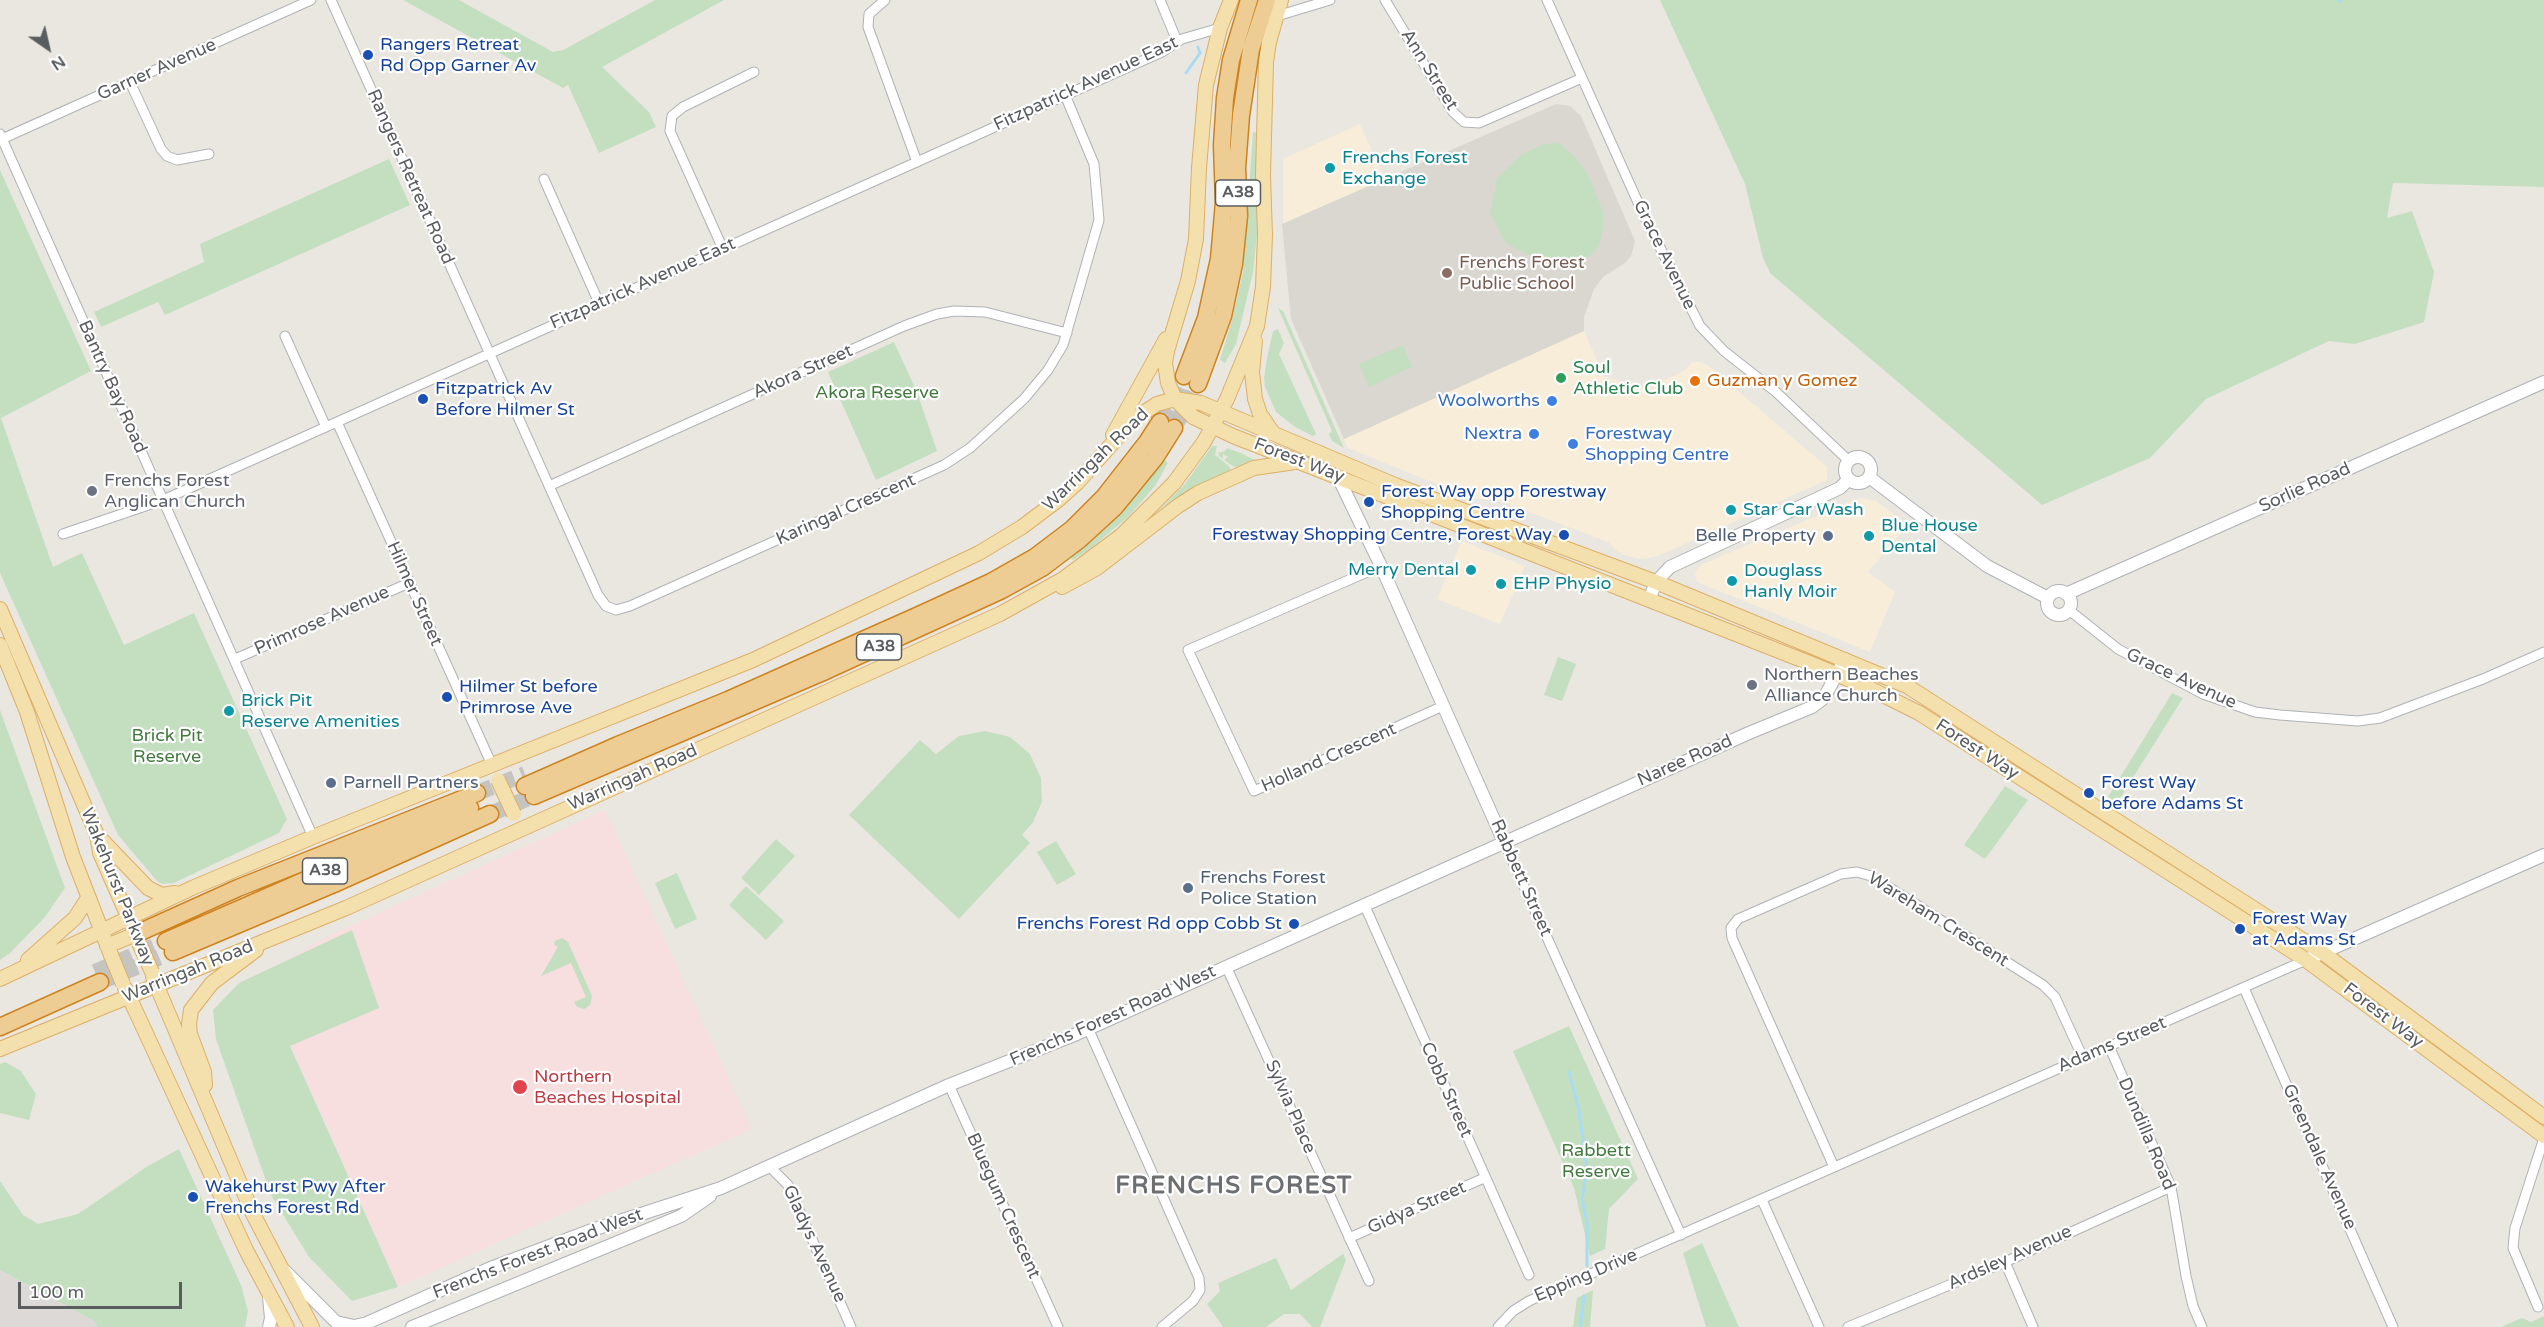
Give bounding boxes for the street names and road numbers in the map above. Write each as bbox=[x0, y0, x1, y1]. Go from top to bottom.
street label: Ann Street bbox=[1396, 26, 1462, 114]
street label: Fitzpatrick Avenue East bbox=[990, 32, 1182, 136]
street label: Garner Avenue bbox=[94, 34, 220, 106]
street label: Rangers Retreat Road bbox=[362, 86, 458, 268]
road number: A38 bbox=[1216, 180, 1260, 206]
street label: Grace Avenue bbox=[1628, 197, 1700, 313]
street label: Fitzpatrick Avenue East bbox=[547, 233, 739, 335]
street label: Bantry Bay Road bbox=[73, 317, 151, 457]
street label: Akora Street bbox=[750, 340, 856, 404]
street label: Warringah Road bbox=[1038, 404, 1154, 516]
street label: Forest Way bbox=[1251, 434, 1347, 488]
street label: Sorlie Road bbox=[2256, 458, 2354, 518]
street label: Karingal Crescent bbox=[773, 470, 919, 550]
street label: Hilmer Street bbox=[381, 538, 447, 650]
street label: Primrose Avenue bbox=[251, 582, 393, 660]
road number: A38 bbox=[856, 634, 902, 660]
street label: Grace Avenue bbox=[2122, 644, 2240, 714]
street label: Forest Way bbox=[1931, 715, 2023, 785]
street label: Holland Crescent bbox=[1258, 719, 1400, 797]
street label: Naree Road bbox=[1634, 730, 1736, 792]
street label: Warringah Road bbox=[565, 740, 701, 816]
street label: Wakehurst Parkway bbox=[75, 805, 159, 969]
street label: Rabbett Street bbox=[1486, 816, 1556, 940]
road number: A38 bbox=[302, 858, 348, 884]
street label: Wareham Crescent bbox=[1864, 868, 2012, 972]
street label: Warringah Road bbox=[119, 936, 257, 1008]
street label: Frenchs Forest Road West bbox=[1007, 961, 1219, 1071]
street label: Forest Way bbox=[2338, 979, 2428, 1053]
street label: Adams Street bbox=[2054, 1012, 2170, 1078]
street label: Cobb Street bbox=[1415, 1039, 1477, 1141]
street label: Sylvia Place bbox=[1260, 1057, 1320, 1157]
street label: Dundilla Road bbox=[2113, 1074, 2179, 1194]
street label: Greendale Avenue bbox=[2277, 1081, 2361, 1233]
street label: Bluegum Crescent bbox=[961, 1130, 1045, 1282]
street label: Gidya Street bbox=[1365, 1177, 1469, 1239]
street label: Gladys Avenue bbox=[777, 1182, 851, 1306]
street label: Frenchs Forest Road West bbox=[430, 1204, 646, 1304]
street label: Ardsley Avenue bbox=[1945, 1221, 2075, 1295]
street label: Epping Drive bbox=[1531, 1245, 1641, 1307]

